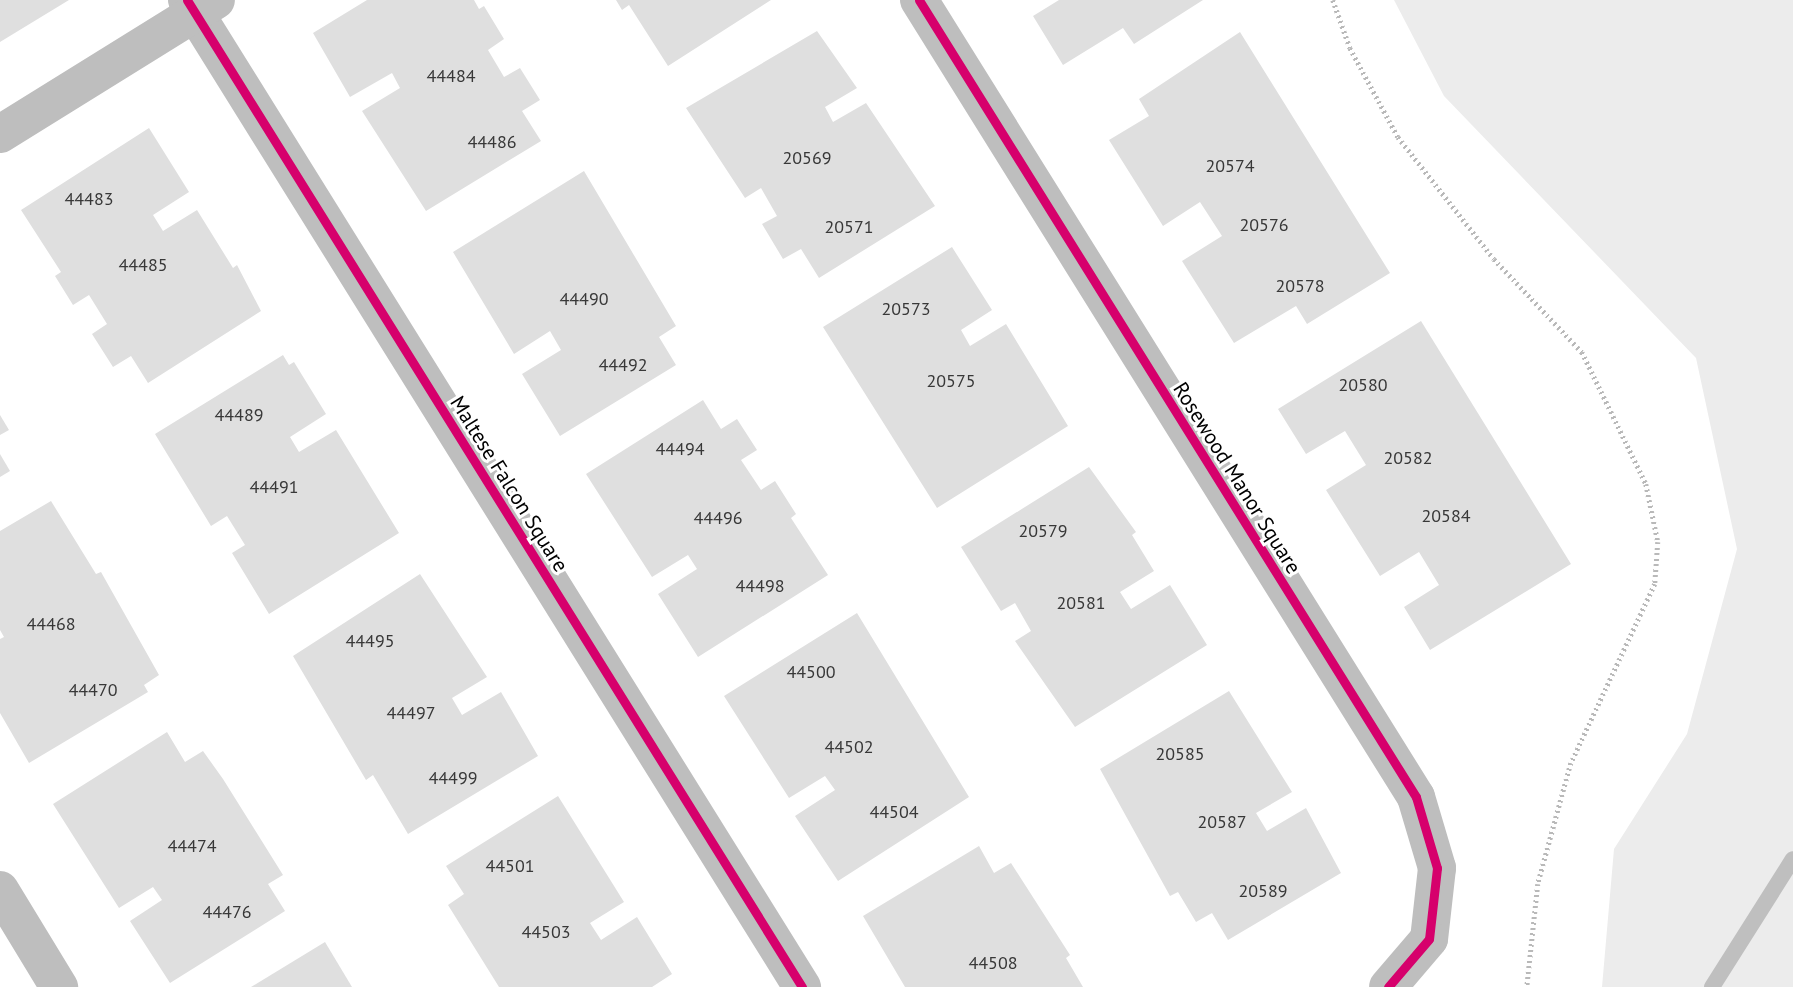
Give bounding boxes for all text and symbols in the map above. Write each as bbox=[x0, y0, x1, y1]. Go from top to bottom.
house number: 44484 bbox=[426, 65, 476, 87]
house number: 44486 bbox=[467, 131, 517, 153]
house number: 20569 bbox=[782, 147, 832, 169]
house number: 20574 bbox=[1205, 155, 1255, 177]
house number: 44483 bbox=[64, 188, 114, 210]
house number: 20576 bbox=[1239, 214, 1289, 236]
house number: 20571 bbox=[824, 216, 874, 238]
house number: 44485 bbox=[118, 254, 168, 276]
house number: 20578 bbox=[1275, 275, 1325, 297]
house number: 44490 bbox=[559, 288, 609, 310]
house number: 20573 bbox=[881, 298, 931, 320]
house number: 44492 bbox=[598, 354, 648, 376]
house number: 20575 bbox=[926, 370, 976, 392]
house number: 20580 bbox=[1338, 374, 1388, 396]
street label: Rosewood Manor Square bbox=[1168, 378, 1306, 578]
street label: Maltese Falcon Square bbox=[445, 391, 573, 577]
house number: 44489 bbox=[214, 404, 264, 426]
house number: 44494 bbox=[655, 438, 705, 460]
house number: 20582 bbox=[1383, 447, 1433, 469]
house number: 44491 bbox=[249, 476, 299, 498]
house number: 20584 bbox=[1421, 505, 1471, 527]
house number: 44496 bbox=[693, 507, 743, 529]
house number: 20579 bbox=[1018, 520, 1068, 542]
house number: 44498 bbox=[735, 575, 785, 597]
house number: 20581 bbox=[1056, 592, 1106, 614]
house number: 44468 bbox=[26, 613, 76, 635]
house number: 44495 bbox=[345, 630, 395, 652]
house number: 44500 bbox=[786, 661, 836, 683]
house number: 44470 bbox=[68, 679, 118, 701]
house number: 44497 bbox=[386, 702, 436, 724]
house number: 44502 bbox=[824, 736, 874, 758]
house number: 20585 bbox=[1155, 743, 1205, 765]
house number: 44499 bbox=[428, 767, 478, 789]
house number: 44504 bbox=[869, 801, 919, 823]
house number: 20587 bbox=[1197, 811, 1247, 833]
house number: 44474 bbox=[167, 835, 217, 857]
house number: 44501 bbox=[485, 855, 535, 877]
house number: 20589 bbox=[1238, 880, 1288, 902]
house number: 44476 bbox=[202, 901, 252, 923]
house number: 44503 bbox=[521, 921, 571, 943]
house number: 44508 bbox=[968, 952, 1018, 974]

